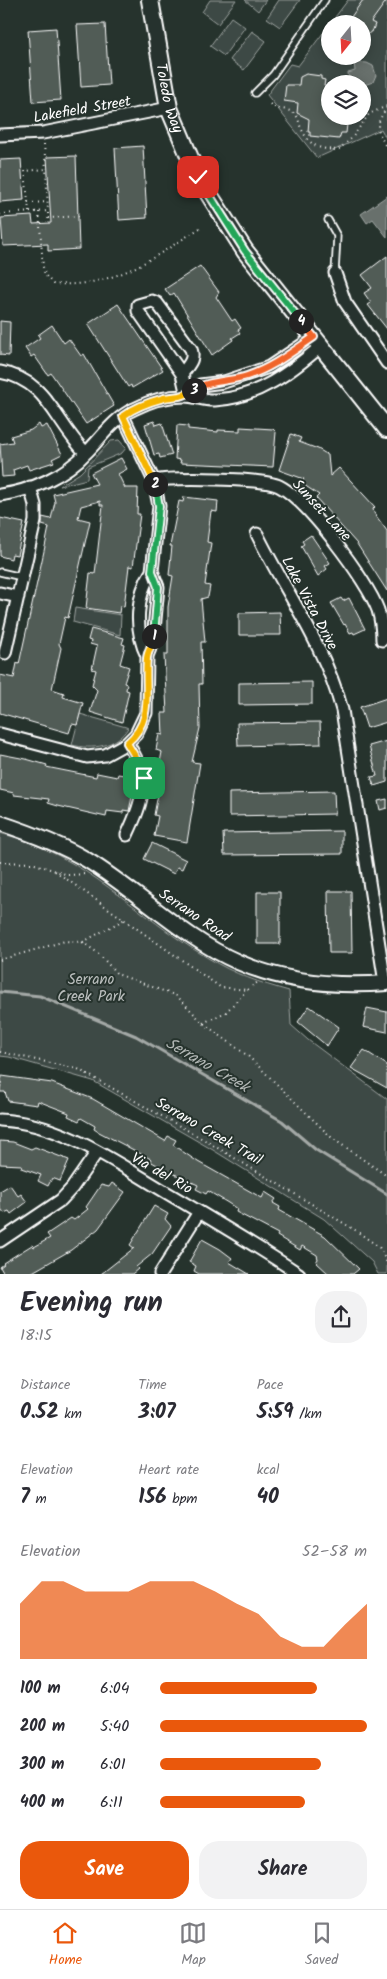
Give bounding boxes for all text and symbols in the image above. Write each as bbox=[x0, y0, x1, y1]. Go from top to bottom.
north arrow bbox=[321, 15, 371, 65]
map controls bbox=[321, 15, 371, 125]
street label: Toledo Way bbox=[148, 61, 190, 138]
button: layers bbox=[321, 75, 371, 125]
street label: Lakefield Street bbox=[31, 90, 133, 130]
pin bbox=[177, 156, 219, 198]
icon: check bbox=[184, 163, 212, 191]
pin: 4 bbox=[288, 308, 314, 334]
text: 4 bbox=[298, 310, 305, 332]
pin: 3 bbox=[182, 378, 206, 402]
text: 3 bbox=[191, 379, 198, 401]
pin: 2 bbox=[142, 472, 168, 496]
text: 2 bbox=[151, 473, 160, 495]
street label: Sunset Lane bbox=[286, 474, 357, 548]
street label: Lake Vista Drive bbox=[274, 552, 344, 655]
pin: 1 bbox=[142, 624, 166, 648]
text: 1 bbox=[152, 625, 157, 647]
pin bbox=[123, 757, 165, 799]
icon: arrive bbox=[130, 764, 158, 792]
street label: Serrano Road bbox=[154, 883, 236, 949]
park label: Serrano Creek Park bbox=[57, 968, 126, 1009]
water label: Serrano Creek bbox=[161, 1031, 256, 1101]
street label: Serrano Creek Trail bbox=[150, 1091, 267, 1172]
street label: Via del Rio bbox=[126, 1147, 197, 1201]
text: Evening run bbox=[20, 1281, 163, 1326]
button: share bbox=[315, 1291, 367, 1343]
text: 18:15 bbox=[20, 1323, 52, 1348]
text: Distance bbox=[20, 1374, 70, 1396]
text: Time bbox=[138, 1374, 167, 1396]
text: Pace bbox=[257, 1374, 283, 1396]
text: 0.52 bbox=[20, 1396, 59, 1429]
text: 3:07 bbox=[138, 1396, 176, 1429]
text: 5:59 bbox=[257, 1396, 294, 1429]
text: km bbox=[59, 1403, 82, 1425]
text: /km bbox=[294, 1403, 322, 1425]
text: Elevation bbox=[20, 1459, 73, 1481]
text: Heart rate bbox=[138, 1459, 199, 1481]
text: kcal bbox=[257, 1459, 279, 1481]
text: 7 bbox=[20, 1481, 30, 1514]
text: 156 bbox=[138, 1481, 167, 1514]
text: 40 bbox=[257, 1481, 279, 1514]
text: m bbox=[30, 1488, 47, 1510]
text: bpm bbox=[167, 1488, 198, 1510]
text: Elevation bbox=[20, 1539, 81, 1564]
text: 52–58 m bbox=[302, 1539, 367, 1564]
text: 100 m bbox=[20, 1676, 61, 1701]
text: 6:04 bbox=[100, 1676, 130, 1701]
text: 200 m bbox=[20, 1714, 65, 1739]
text: 5:40 bbox=[100, 1714, 129, 1739]
text: 300 m bbox=[20, 1752, 64, 1777]
text: 6:01 bbox=[100, 1752, 126, 1777]
text: 400 m bbox=[20, 1790, 64, 1815]
text: 6:11 bbox=[100, 1790, 123, 1815]
button: Save bbox=[20, 1841, 189, 1899]
button: Share bbox=[199, 1841, 367, 1899]
tab: Home bbox=[49, 1919, 82, 1971]
tab: Map bbox=[179, 1919, 207, 1971]
tab: Saved bbox=[305, 1919, 338, 1971]

